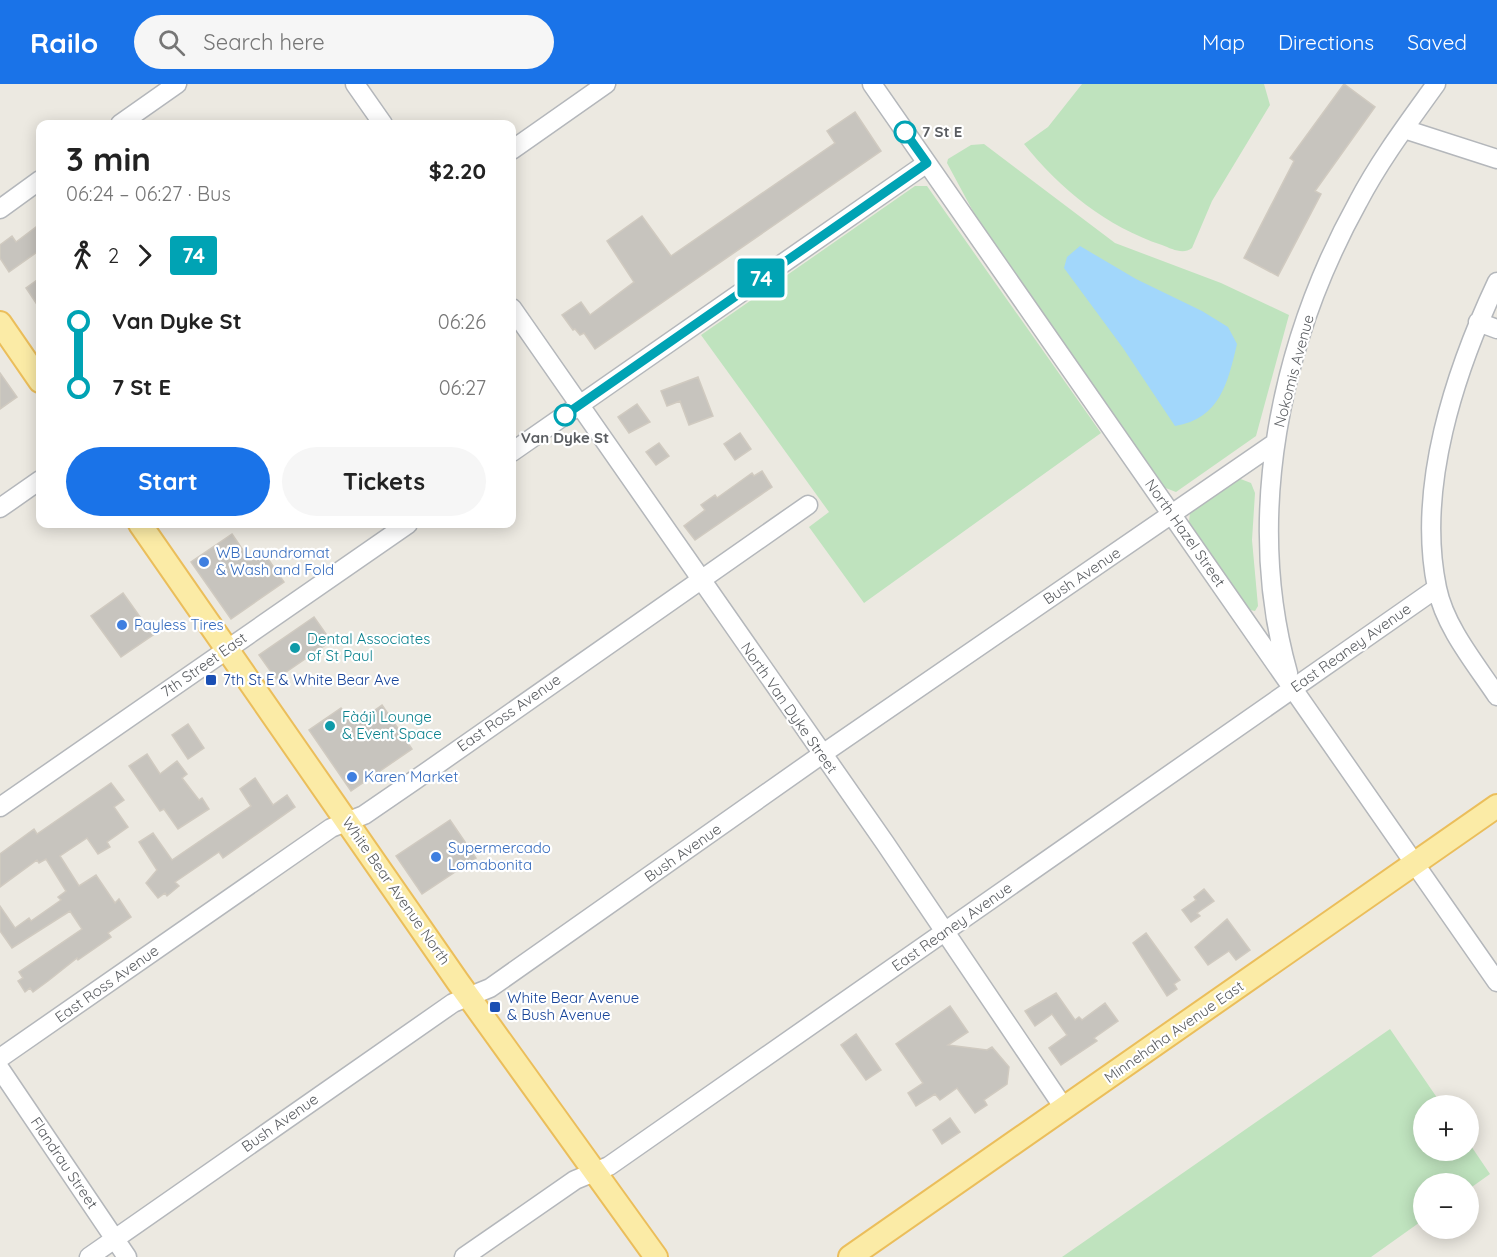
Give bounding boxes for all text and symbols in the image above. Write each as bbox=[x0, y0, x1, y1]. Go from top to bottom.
search box bbox=[134, 15, 554, 69]
text: Railo bbox=[30, 25, 98, 60]
icon: search bbox=[155, 26, 188, 59]
text: Search here bbox=[203, 28, 325, 56]
text: Map bbox=[1202, 29, 1245, 55]
text: Directions bbox=[1278, 29, 1374, 55]
text: Saved bbox=[1407, 29, 1467, 55]
marker: 7 St E bbox=[894, 121, 916, 143]
place label: 7 St E bbox=[922, 122, 962, 141]
text: 3 min bbox=[66, 138, 151, 179]
text: $2.20 bbox=[429, 157, 486, 185]
text: 06:24 – 06:27 · Bus bbox=[66, 181, 231, 206]
icon: walk bbox=[66, 239, 99, 272]
icon: forward bbox=[128, 239, 161, 272]
text: 74 bbox=[182, 242, 205, 268]
text: 2 bbox=[108, 243, 119, 268]
line badge: 74 bbox=[734, 258, 788, 298]
text: 74 bbox=[749, 265, 773, 291]
text: Van Dyke St bbox=[112, 307, 242, 335]
text: 06:26 bbox=[438, 309, 486, 334]
street label: Nokomis Avenue bbox=[1269, 312, 1318, 429]
text: 7 St E bbox=[112, 373, 171, 401]
text: 06:27 bbox=[439, 375, 486, 400]
marker: Van Dyke St bbox=[554, 404, 576, 426]
place label: Van Dyke St bbox=[521, 428, 609, 447]
button: Start bbox=[66, 447, 270, 516]
button: Tickets bbox=[282, 447, 486, 516]
street label: North Hazel Street bbox=[1141, 475, 1230, 590]
place label: WB Laundromat & Wash and Fold bbox=[216, 543, 334, 579]
street label: Bush Avenue bbox=[1039, 543, 1124, 608]
marker: WB Laundromat & Wash and Fold bbox=[197, 555, 211, 569]
street label: East Reaney Avenue bbox=[1287, 599, 1414, 696]
place label: Payless Tires bbox=[134, 615, 224, 634]
marker: Payless Tires bbox=[115, 618, 129, 632]
street label: 7th Street East bbox=[157, 628, 250, 701]
place label: Dental Associates of St Paul bbox=[307, 629, 430, 665]
street label: North Van Dyke Street bbox=[737, 639, 842, 777]
marker: Dental Associates of St Paul bbox=[288, 641, 302, 655]
place label: 7th St E & White Bear Ave bbox=[223, 670, 400, 689]
street label: East Ross Avenue bbox=[453, 670, 564, 755]
marker: 7th St E & White Bear Ave bbox=[204, 673, 218, 687]
place label: Fàájì Lounge & Event Space bbox=[342, 707, 442, 743]
marker: Fàájì Lounge & Event Space bbox=[323, 719, 337, 733]
place label: Karen Market bbox=[364, 767, 458, 786]
marker: Karen Market bbox=[345, 770, 359, 784]
street label: White Bear Avenue North bbox=[338, 813, 455, 968]
street label: Bush Avenue bbox=[641, 819, 725, 886]
place label: Supermercado Lomabonita bbox=[448, 838, 551, 874]
marker: Supermercado Lomabonita bbox=[429, 850, 443, 864]
street label: East Reaney Avenue bbox=[888, 878, 1015, 975]
street label: East Ross Avenue bbox=[51, 941, 162, 1026]
street label: Minnehaha Avenue East bbox=[1100, 976, 1247, 1087]
place label: White Bear Avenue & Bush Avenue bbox=[507, 988, 639, 1024]
marker: White Bear Avenue & Bush Avenue bbox=[488, 1000, 502, 1014]
street label: Bush Avenue bbox=[238, 1089, 322, 1156]
map controls bbox=[1413, 1095, 1479, 1239]
button: + bbox=[1413, 1095, 1479, 1161]
street label: Flandrau Street bbox=[27, 1113, 102, 1212]
button: − bbox=[1413, 1173, 1479, 1239]

